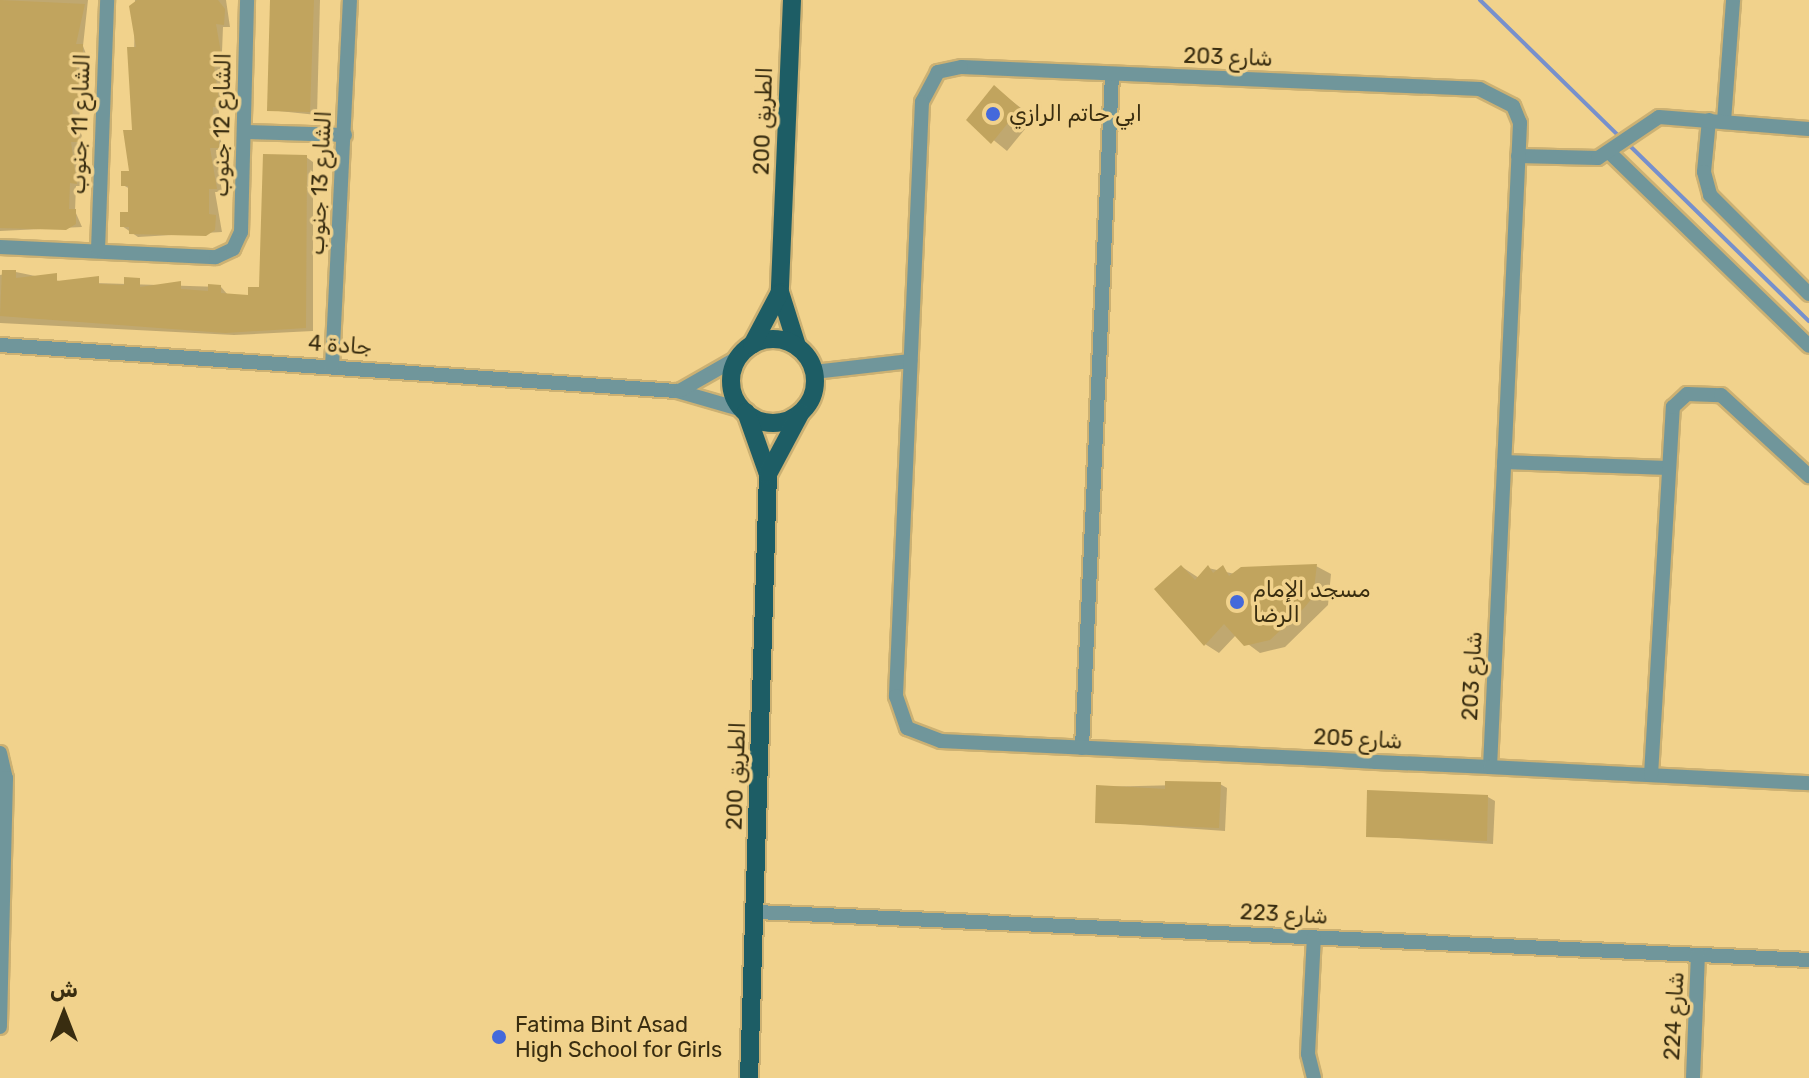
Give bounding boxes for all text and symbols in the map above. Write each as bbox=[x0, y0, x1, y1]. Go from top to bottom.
street label: شارع 203 bbox=[1183, 42, 1273, 72]
street label: الشارع 11 جنوب bbox=[64, 53, 96, 195]
street label: الشارع 12 جنوب bbox=[208, 53, 236, 197]
street label: الطريق 200 bbox=[748, 66, 778, 176]
place label: ابي حاتم الرازي bbox=[1009, 101, 1142, 127]
marker: ابي حاتم الرازي bbox=[984, 105, 1002, 123]
street label: الشارع 13 جنوب bbox=[303, 110, 337, 256]
street label: جادة 4 bbox=[307, 330, 373, 360]
place label: مسجد الإمام الرضا bbox=[1253, 576, 1371, 628]
marker: مسجد الإمام الرضا bbox=[1228, 593, 1246, 611]
street label: شارع 203 bbox=[1456, 631, 1488, 721]
street label: الطريق 200 bbox=[721, 721, 751, 831]
street label: شارع 205 bbox=[1313, 723, 1403, 755]
street label: شارع 223 bbox=[1239, 899, 1329, 929]
street label: شارع 224 bbox=[1659, 971, 1689, 1061]
north arrow bbox=[24, 974, 104, 1054]
text: ش bbox=[50, 976, 78, 1003]
place label: Fatima Bint Asad High School for Girls bbox=[515, 1011, 723, 1062]
marker: Fatima Bint Asad High School for Girls bbox=[490, 1028, 508, 1046]

